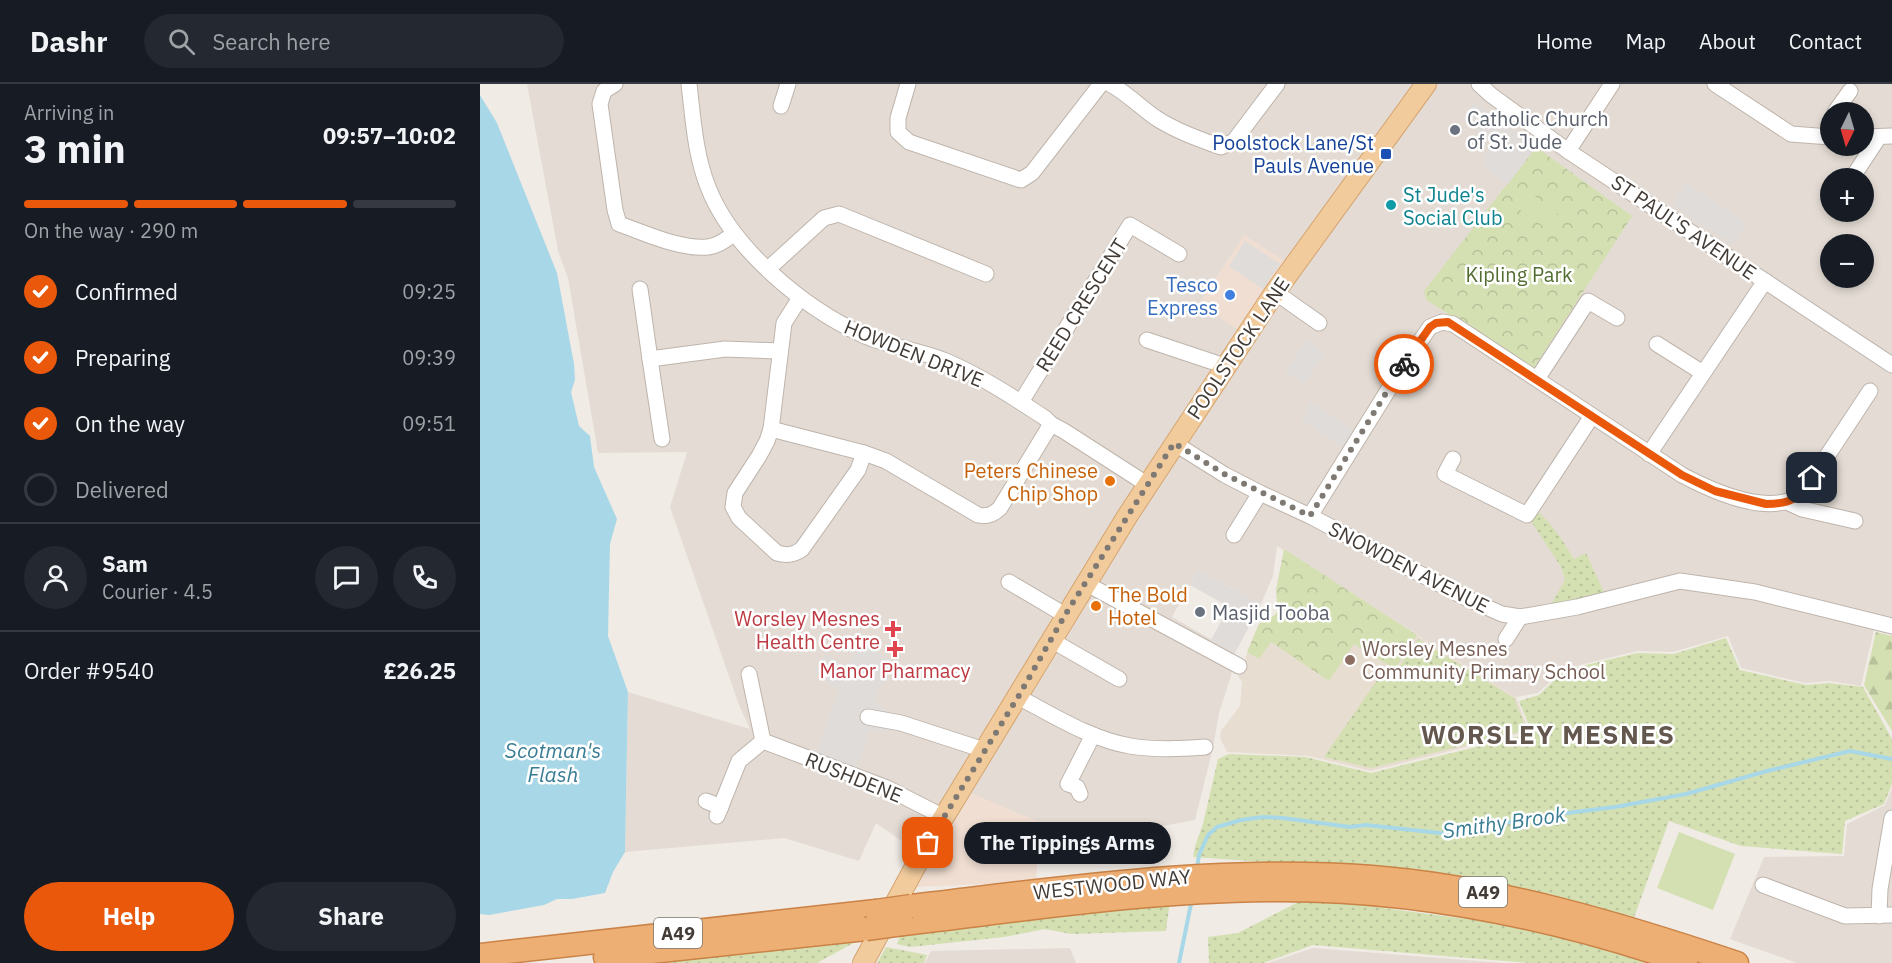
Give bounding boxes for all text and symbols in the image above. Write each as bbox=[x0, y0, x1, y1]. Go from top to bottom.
search box bbox=[144, 14, 564, 68]
text: Dashr bbox=[30, 23, 108, 60]
icon: search bbox=[165, 25, 198, 58]
text: Search here bbox=[213, 27, 331, 56]
text: Home bbox=[1536, 27, 1593, 55]
text: Map bbox=[1626, 27, 1666, 55]
text: About bbox=[1699, 27, 1756, 55]
text: Contact bbox=[1789, 27, 1862, 55]
text: Arriving in bbox=[24, 99, 114, 126]
north arrow bbox=[1820, 102, 1874, 156]
map controls bbox=[1820, 102, 1874, 288]
place label: Catholic Church of St. Jude bbox=[1467, 105, 1609, 155]
text: 09:57–10:02 bbox=[323, 121, 456, 150]
text: 3 min bbox=[24, 123, 126, 174]
marker: Catholic Church of St. Jude bbox=[1448, 123, 1462, 137]
place label: Poolstock Lane/St Pauls Avenue bbox=[1212, 129, 1374, 179]
marker: Poolstock Lane/St Pauls Avenue bbox=[1379, 147, 1393, 161]
street label: ST PAUL'S AVENUE bbox=[1606, 168, 1762, 286]
button: + bbox=[1820, 168, 1874, 222]
place label: St Jude's Social Club bbox=[1403, 181, 1503, 231]
marker: St Jude's Social Club bbox=[1384, 198, 1398, 212]
text: On the way · 290 m bbox=[24, 217, 198, 244]
street label: REED CRESCENT bbox=[1029, 233, 1133, 377]
button: − bbox=[1820, 234, 1874, 288]
park label: Kipling Park bbox=[1466, 261, 1573, 288]
place label: Tesco Express bbox=[1147, 271, 1218, 321]
street label: POOLSTOCK LANE bbox=[1180, 272, 1296, 424]
icon: check bbox=[24, 275, 57, 308]
text: Confirmed bbox=[75, 277, 178, 306]
text: 09:25 bbox=[402, 278, 456, 305]
marker: Tesco Express bbox=[1223, 288, 1237, 302]
street label: HOWDEN DRIVE bbox=[840, 313, 988, 393]
courier bbox=[1374, 334, 1434, 394]
icon: check bbox=[24, 341, 57, 374]
text: Preparing bbox=[75, 343, 170, 372]
text: 09:39 bbox=[402, 344, 456, 371]
icon: bike bbox=[1388, 348, 1421, 381]
icon: check bbox=[24, 407, 57, 440]
text: On the way bbox=[75, 409, 185, 438]
text: 09:51 bbox=[402, 410, 456, 437]
pin bbox=[1786, 452, 1837, 503]
place label: Peters Chinese Chip Shop bbox=[964, 457, 1098, 507]
icon: home bbox=[1795, 461, 1828, 494]
marker: Peters Chinese Chip Shop bbox=[1103, 474, 1117, 488]
text: Delivered bbox=[75, 475, 169, 504]
street label: SNOWDEN AVENUE bbox=[1324, 515, 1494, 619]
button: person bbox=[24, 546, 87, 609]
button: chat bbox=[315, 546, 378, 609]
button: phone bbox=[393, 546, 456, 609]
text: Sam bbox=[102, 549, 148, 578]
text: Courier · 4.5 bbox=[102, 578, 213, 605]
place label: The Bold Hotel bbox=[1108, 581, 1188, 631]
marker: The Bold Hotel bbox=[1089, 599, 1103, 613]
place label: Masjid Tooba bbox=[1212, 599, 1330, 626]
place label: Worsley Mesnes Health Centre bbox=[734, 605, 880, 655]
marker: Masjid Tooba bbox=[1193, 605, 1207, 619]
marker: Worsley Mesnes Health Centre bbox=[884, 620, 902, 638]
place label: Worsley Mesnes Community Primary School bbox=[1362, 635, 1606, 685]
marker: Manor Pharmacy bbox=[888, 642, 902, 656]
marker: Worsley Mesnes Community Primary School bbox=[1343, 653, 1357, 667]
text: Order #9540 bbox=[24, 656, 154, 685]
text: £26.25 bbox=[384, 656, 456, 685]
place label: Manor Pharmacy bbox=[819, 657, 971, 684]
district label: WORSLEY MESNES bbox=[1421, 717, 1675, 751]
water label: Scotman's Flash bbox=[505, 736, 601, 788]
street label: RUSHDENE bbox=[801, 745, 907, 809]
water label: Smithy Brook bbox=[1441, 799, 1568, 844]
pin bbox=[902, 817, 953, 868]
callout: The Tippings Arms bbox=[964, 822, 1171, 864]
icon: bag bbox=[911, 826, 944, 859]
text: The Tippings Arms bbox=[980, 829, 1155, 856]
street label: WESTWOOD WAY bbox=[1032, 862, 1192, 906]
road number: A49 bbox=[1459, 877, 1507, 907]
button: Help bbox=[24, 882, 234, 951]
button: Share bbox=[246, 882, 456, 951]
road number: A49 bbox=[654, 918, 702, 948]

